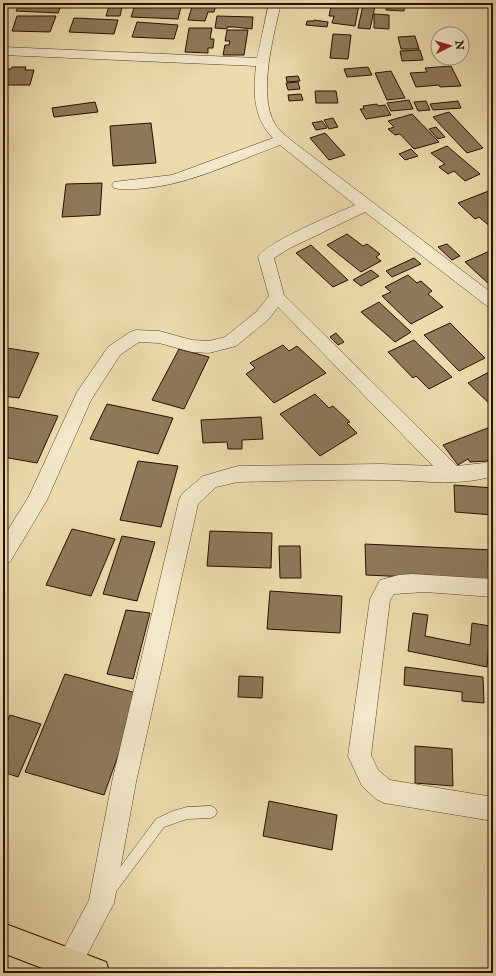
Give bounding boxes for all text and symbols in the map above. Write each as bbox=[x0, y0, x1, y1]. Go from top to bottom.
north arrow bbox=[430, 26, 470, 66]
text: N bbox=[451, 39, 466, 51]

